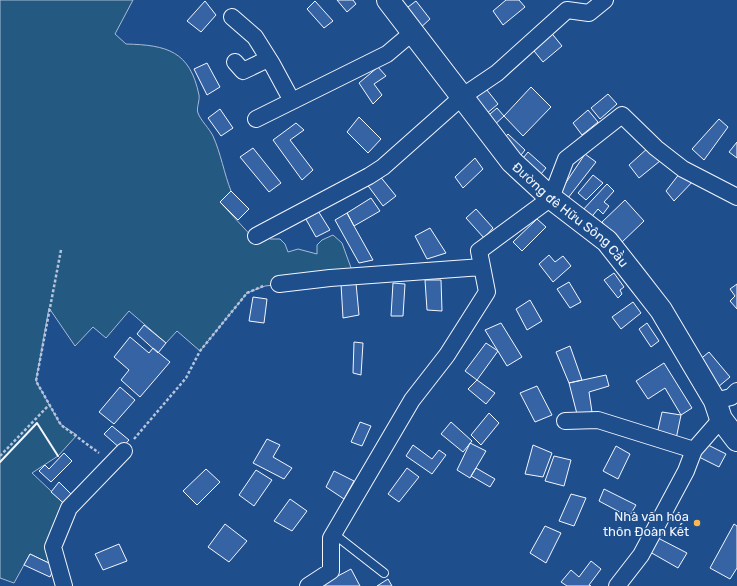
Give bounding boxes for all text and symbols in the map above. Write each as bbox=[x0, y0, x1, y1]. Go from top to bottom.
street label: Đường đê Hữu Sông Cầu bbox=[510, 159, 632, 270]
place label: Nhà văn hóa thôn Đoàn Kết bbox=[603, 509, 689, 539]
marker: Nhà văn hóa thôn Đoàn Kết bbox=[692, 518, 702, 528]

